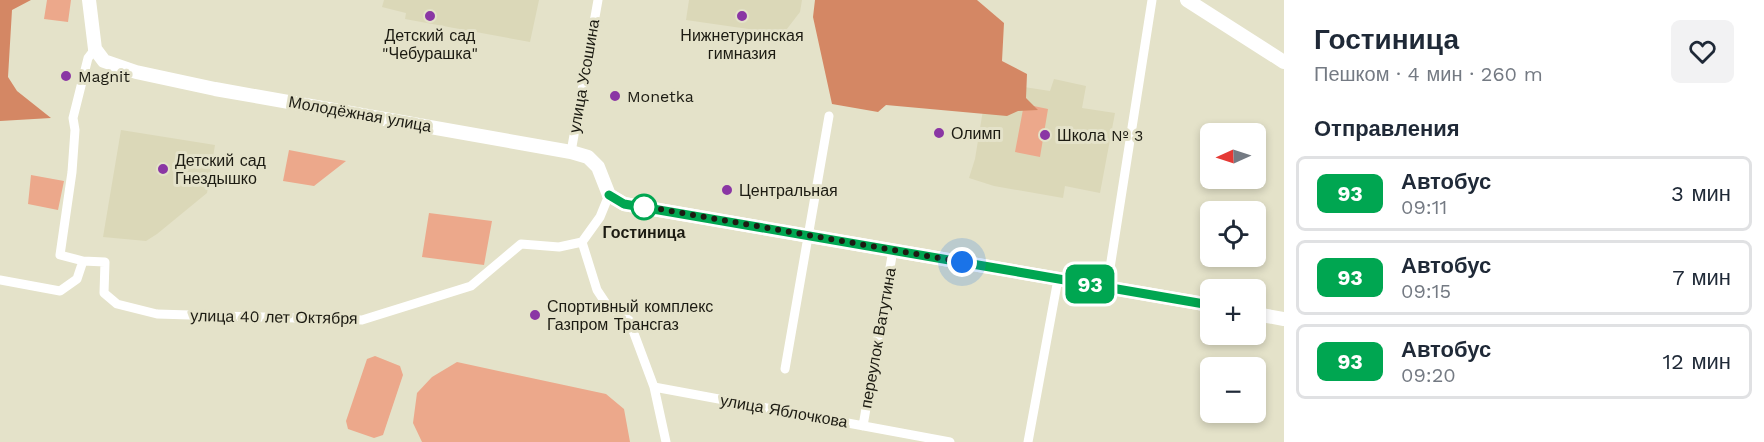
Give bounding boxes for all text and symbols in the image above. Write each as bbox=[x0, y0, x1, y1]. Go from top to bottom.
marker: Детский сад "Чебурашка" bbox=[423, 9, 437, 23]
marker: Нижнетуринская гимназия bbox=[735, 9, 749, 23]
street label: улица Усошина bbox=[565, 18, 603, 134]
button: heart bbox=[1671, 20, 1734, 83]
text: Гостиница bbox=[1314, 23, 1459, 56]
place label: Детский сад "Чебурашка" bbox=[382, 26, 478, 63]
place label: Нижнетуринская гимназия bbox=[680, 26, 804, 63]
text: Пешком · 4 мин · 260 m bbox=[1314, 62, 1543, 86]
place label: Magnit bbox=[78, 67, 130, 86]
marker: Magnit bbox=[59, 69, 73, 83]
place label: Monetka bbox=[627, 87, 694, 106]
marker: Monetka bbox=[608, 89, 622, 103]
street label: Молодёжная улица bbox=[287, 92, 433, 136]
text: Отправления bbox=[1314, 116, 1460, 141]
north arrow bbox=[1200, 123, 1266, 189]
map controls bbox=[1200, 123, 1266, 423]
place label: Олимп bbox=[951, 124, 1001, 143]
marker: Олимп bbox=[932, 126, 946, 140]
place label: Школа № 3 bbox=[1057, 126, 1143, 145]
marker: Школа № 3 bbox=[1038, 128, 1052, 142]
place label: Детский сад Гнездышко bbox=[175, 151, 267, 188]
marker: Детский сад Гнездышко bbox=[156, 162, 170, 176]
text: Автобус bbox=[1401, 169, 1491, 194]
place label: Центральная bbox=[739, 181, 838, 200]
text: 93 bbox=[1337, 181, 1363, 206]
text: 3 мин bbox=[1671, 181, 1731, 206]
marker: Центральная bbox=[720, 183, 734, 197]
marker: Гостиница bbox=[631, 194, 657, 220]
text: 09:11 bbox=[1401, 195, 1447, 219]
button: locate bbox=[1200, 201, 1266, 267]
place label: Гостиница bbox=[603, 223, 686, 242]
your location bbox=[947, 247, 977, 277]
text: Автобус bbox=[1401, 253, 1491, 278]
line badge: 93 bbox=[1063, 264, 1117, 304]
text: 93 bbox=[1337, 265, 1363, 290]
text: 7 мин bbox=[1672, 265, 1731, 290]
street label: переулок Ватутина bbox=[856, 266, 900, 410]
text: 93 bbox=[1077, 272, 1103, 297]
button: + bbox=[1200, 279, 1266, 345]
text: 09:15 bbox=[1401, 279, 1451, 303]
place label: Спортивный комплекс Газпром Трансгаз bbox=[547, 297, 713, 334]
street label: улица 40 лет Октября bbox=[190, 306, 358, 328]
marker: Спортивный комплекс Газпром Трансгаз bbox=[528, 308, 542, 322]
text: Автобус bbox=[1401, 337, 1491, 362]
text: 93 bbox=[1337, 349, 1363, 374]
text: 12 мин bbox=[1663, 349, 1731, 374]
button: − bbox=[1200, 357, 1266, 423]
text: 09:20 bbox=[1401, 363, 1456, 387]
street label: улица Яблочкова bbox=[719, 390, 849, 432]

